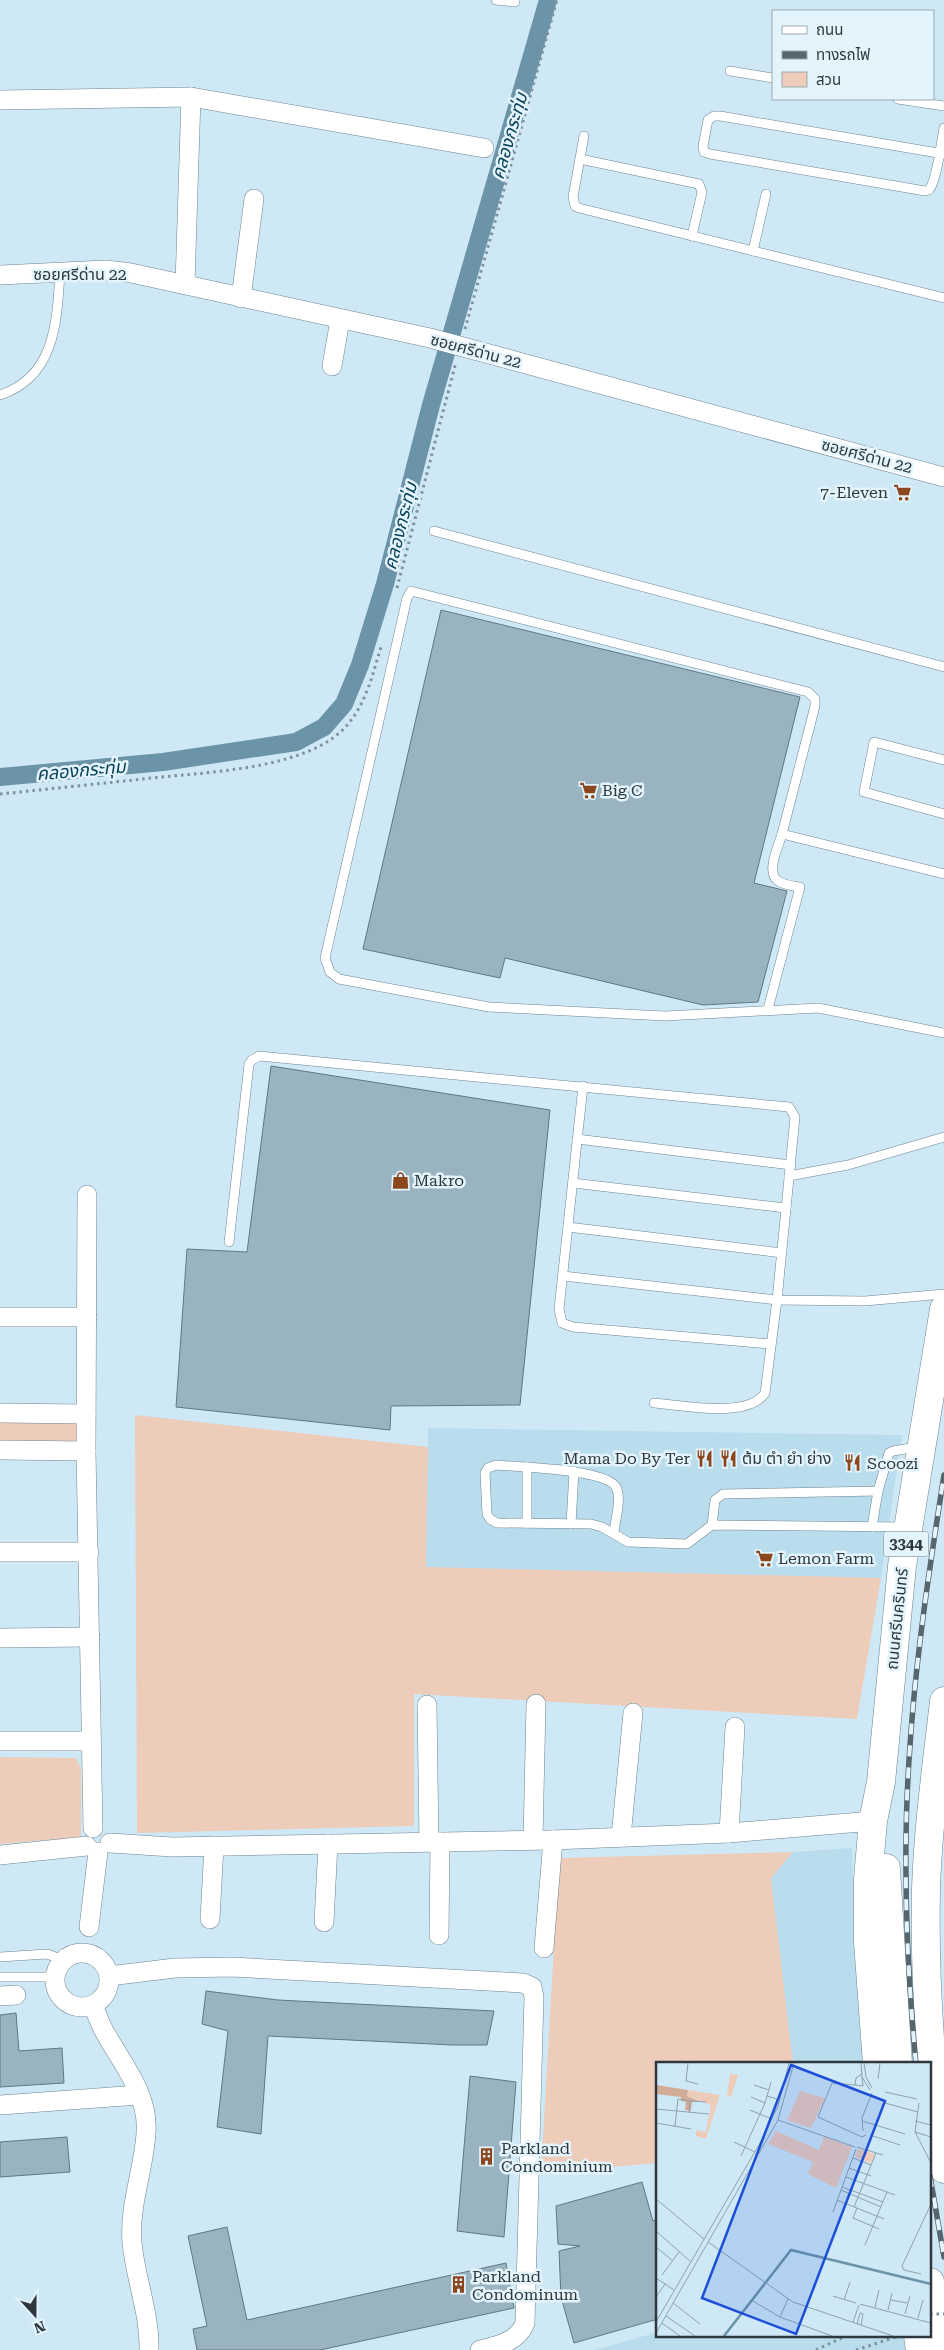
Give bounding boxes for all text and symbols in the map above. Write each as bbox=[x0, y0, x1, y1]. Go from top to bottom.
legend bbox=[772, 10, 934, 100]
text: ถนน bbox=[816, 21, 843, 39]
text: ทางรถไฟ bbox=[816, 46, 870, 64]
text: สวน bbox=[816, 71, 841, 89]
water label: คลองกระทุ่ม bbox=[487, 88, 533, 182]
street label: ซอยศรีด่าน 22 bbox=[33, 265, 127, 284]
street label: ซอยศรีด่าน 22 bbox=[428, 330, 524, 372]
street label: ซอยศรีด่าน 22 bbox=[819, 435, 915, 477]
water label: คลองกระทุ่ม bbox=[379, 478, 422, 572]
supermarket icon: 7-Eleven bbox=[892, 482, 912, 502]
place label: 7-Eleven bbox=[820, 483, 888, 502]
water label: คลองกระทุ่ม bbox=[36, 755, 128, 785]
supermarket icon: Big C bbox=[578, 780, 598, 800]
place label: Big C bbox=[602, 781, 642, 800]
shop icon: Makro bbox=[390, 1170, 410, 1190]
place label: Makro bbox=[414, 1171, 464, 1190]
restaurant icon: Mama Do By Ter bbox=[694, 1448, 714, 1468]
restaurant icon: ต้ม ตำ ยำ ย่าง bbox=[718, 1448, 738, 1468]
place label: Mama Do By Ter bbox=[563, 1449, 690, 1468]
place label: ต้ม ตำ ยำ ย่าง bbox=[742, 1449, 831, 1468]
restaurant icon: Scoozi bbox=[843, 1453, 863, 1473]
place label: Scoozi bbox=[867, 1454, 918, 1473]
road number: 3344 bbox=[884, 1532, 928, 1556]
supermarket icon: Lemon Farm bbox=[754, 1548, 774, 1568]
place label: Lemon Farm bbox=[778, 1549, 875, 1568]
street label: ถนนศรีนครินทร์ bbox=[882, 1567, 912, 1671]
inset map bbox=[656, 2062, 932, 2338]
place label: Parkland Condominium bbox=[501, 2139, 613, 2176]
building icon: Parkland Condominium bbox=[477, 2147, 497, 2167]
place label: Parkland Condominum bbox=[472, 2267, 579, 2304]
building icon: Parkland Condominum bbox=[448, 2275, 468, 2295]
north arrow bbox=[10, 2290, 60, 2340]
text: N bbox=[32, 2318, 48, 2337]

